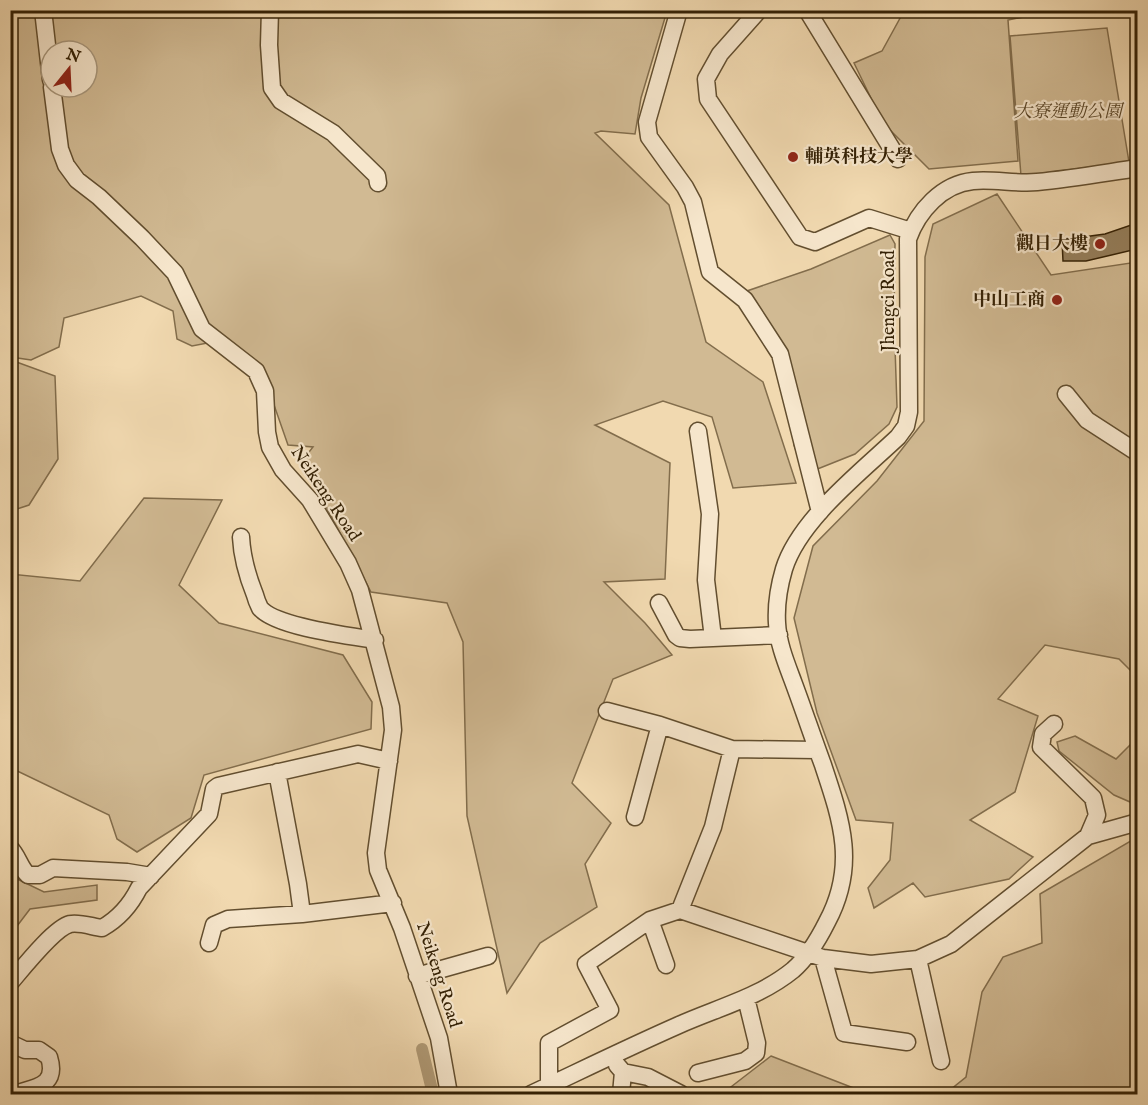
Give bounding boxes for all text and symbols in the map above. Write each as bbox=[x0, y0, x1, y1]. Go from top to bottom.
north arrow bbox=[39, 39, 99, 99]
text: N bbox=[62, 45, 83, 68]
park label: 大寮運動公園 bbox=[1014, 101, 1125, 124]
place label: 輔英科技大學 bbox=[805, 146, 913, 169]
marker: 輔英科技大學 bbox=[786, 150, 800, 164]
place label: 觀日大樓 bbox=[1016, 233, 1088, 256]
marker: 觀日大樓 bbox=[1093, 237, 1107, 251]
street label: Jhengci Road bbox=[878, 250, 901, 354]
place label: 中山工商 bbox=[973, 289, 1045, 312]
marker: 中山工商 bbox=[1050, 293, 1064, 307]
street label: Neikeng Road bbox=[285, 442, 365, 546]
street label: Neikeng Road bbox=[410, 919, 466, 1031]

